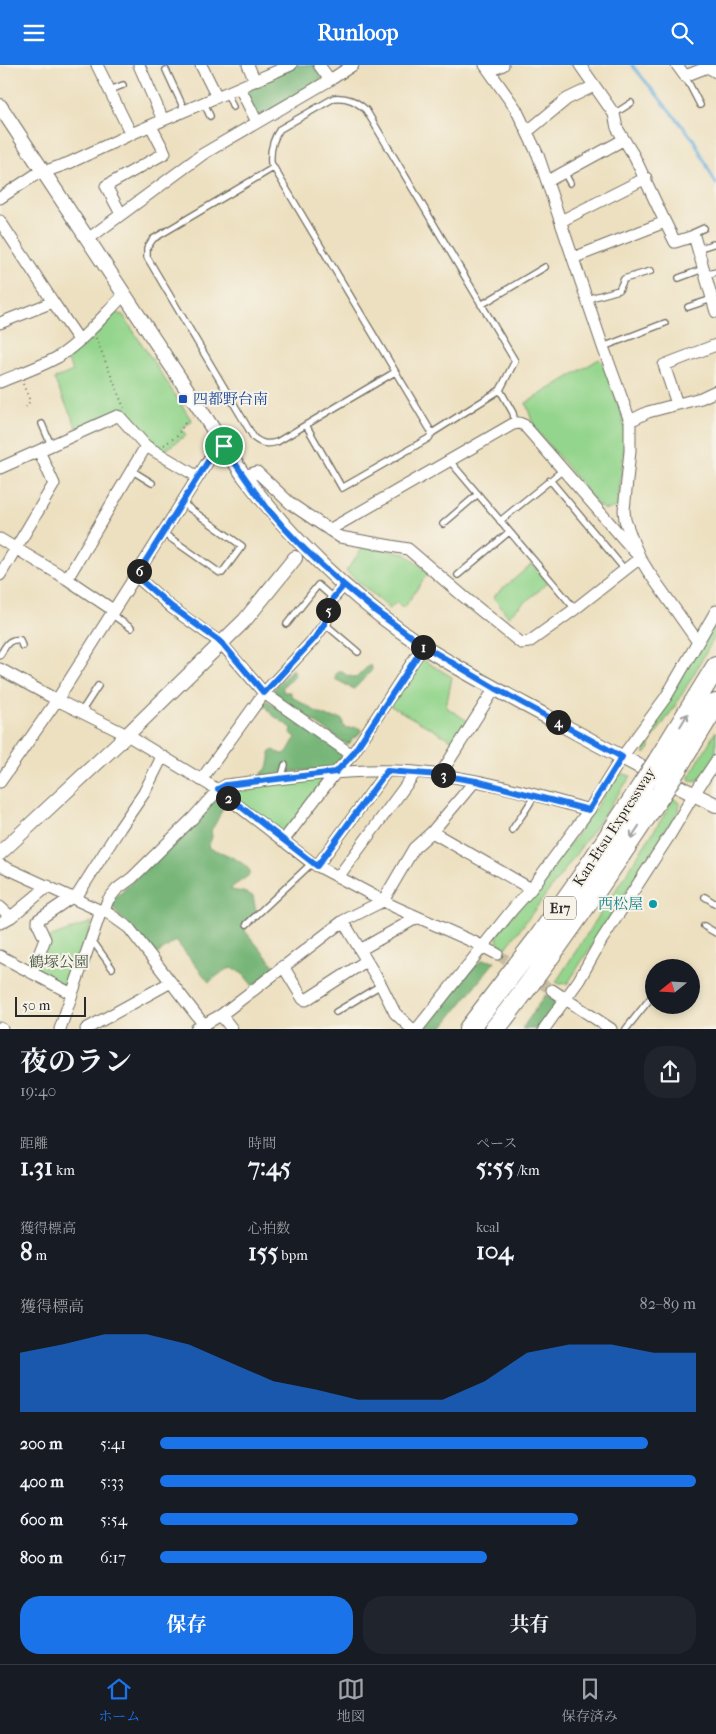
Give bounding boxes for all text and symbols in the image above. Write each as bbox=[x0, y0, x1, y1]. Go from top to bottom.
icon: menu bbox=[20, 19, 48, 47]
icon: search bbox=[668, 19, 696, 47]
text: Runloop bbox=[317, 20, 399, 46]
place label: 四都野台南 bbox=[193, 390, 268, 408]
marker: 四都野台南 bbox=[177, 393, 189, 405]
pin bbox=[203, 425, 245, 467]
icon: arrive bbox=[210, 432, 238, 460]
pin: 6 bbox=[126, 559, 152, 583]
text: 6 bbox=[136, 563, 143, 580]
pin: 5 bbox=[316, 597, 340, 623]
text: 5 bbox=[325, 602, 332, 619]
pin: 1 bbox=[410, 635, 436, 659]
text: 1 bbox=[421, 639, 426, 656]
pin: 4 bbox=[546, 709, 570, 735]
text: 4 bbox=[554, 714, 563, 731]
one-way arrow bbox=[679, 714, 689, 728]
pin: 3 bbox=[430, 763, 456, 787]
street label: Kan-Etsu Expressway bbox=[569, 763, 660, 890]
text: 3 bbox=[441, 767, 446, 784]
pin: 2 bbox=[216, 785, 240, 811]
text: 2 bbox=[225, 790, 232, 807]
one-way arrow bbox=[630, 825, 640, 839]
place label: 西松屋 bbox=[598, 895, 643, 913]
road number: E17 bbox=[544, 896, 576, 919]
marker: 西松屋 bbox=[647, 898, 659, 910]
park label: 鶴塚公園 bbox=[29, 953, 89, 971]
north arrow bbox=[645, 959, 700, 1014]
map controls bbox=[645, 959, 700, 1014]
scale bar bbox=[15, 994, 86, 1017]
text: 50 m bbox=[22, 997, 50, 1014]
text: 夜のラン bbox=[20, 1045, 132, 1078]
button: share bbox=[644, 1046, 696, 1098]
text: 19:40 bbox=[20, 1081, 56, 1100]
text: 距離 bbox=[20, 1135, 48, 1152]
text: 時間 bbox=[248, 1135, 276, 1152]
text: ペース bbox=[476, 1135, 517, 1152]
text: 1.31 bbox=[20, 1152, 53, 1181]
text: 7:45 bbox=[248, 1152, 291, 1181]
text: 5:55 bbox=[476, 1152, 514, 1181]
text: km bbox=[53, 1162, 75, 1179]
text: /km bbox=[514, 1162, 540, 1179]
text: kcal bbox=[476, 1219, 500, 1236]
text: 獲得標高 bbox=[20, 1220, 76, 1237]
text: 心拍数 bbox=[248, 1220, 290, 1237]
text: 104 bbox=[476, 1236, 513, 1265]
text: 8 bbox=[20, 1237, 33, 1266]
text: 155 bbox=[248, 1237, 278, 1266]
text: m bbox=[33, 1247, 47, 1264]
text: bpm bbox=[278, 1247, 308, 1264]
text: 82–89 m bbox=[640, 1294, 696, 1313]
text: 獲得標高 bbox=[20, 1297, 84, 1316]
text: 200 m bbox=[20, 1434, 63, 1453]
text: 5:41 bbox=[100, 1434, 126, 1453]
text: 400 m bbox=[20, 1472, 64, 1491]
text: 5:33 bbox=[100, 1472, 124, 1491]
text: 600 m bbox=[20, 1510, 63, 1529]
text: 5:54 bbox=[100, 1510, 127, 1529]
text: 800 m bbox=[20, 1548, 62, 1567]
text: 6:17 bbox=[100, 1548, 126, 1567]
button: 保存 bbox=[20, 1596, 353, 1654]
button: 共有 bbox=[363, 1596, 696, 1654]
tab: ホーム bbox=[98, 1675, 140, 1725]
tab: 地図 bbox=[337, 1675, 365, 1725]
tab: 保存済み bbox=[562, 1675, 618, 1725]

